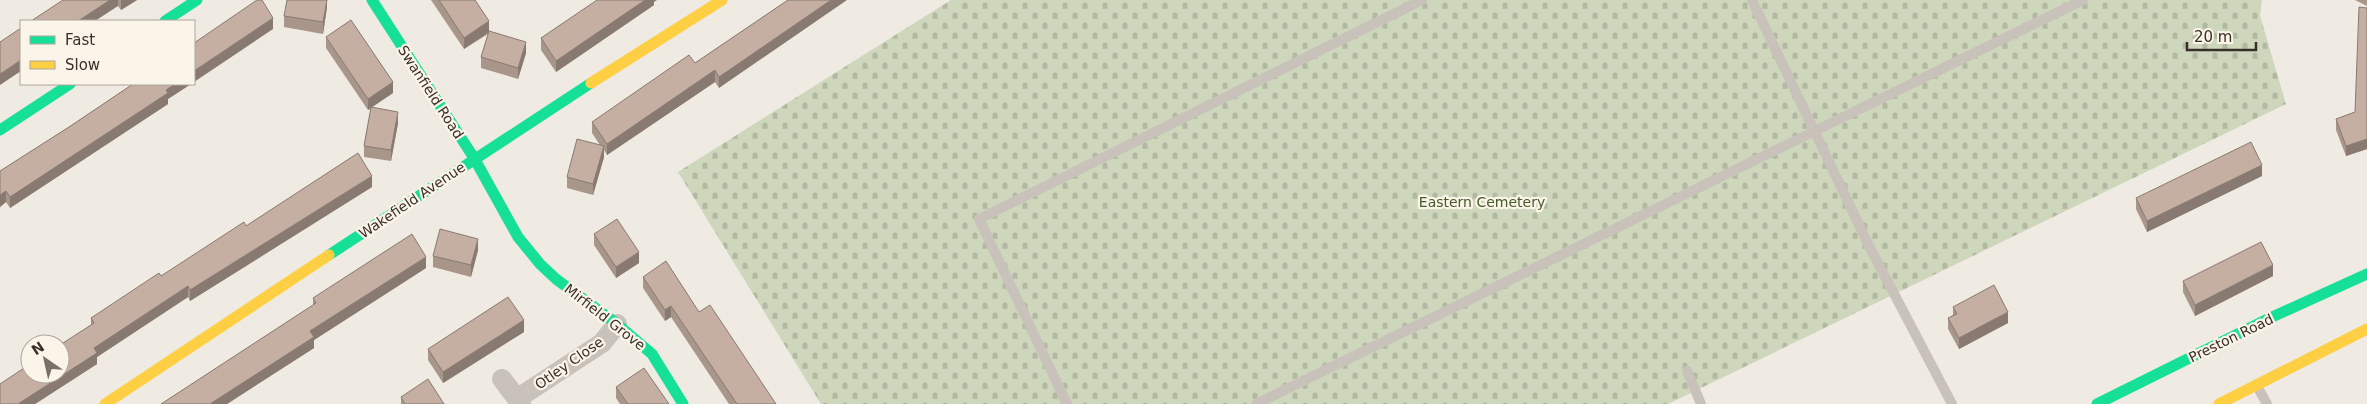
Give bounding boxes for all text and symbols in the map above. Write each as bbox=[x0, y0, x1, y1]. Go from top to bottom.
legend bbox=[20, 20, 195, 85]
scale bar bbox=[2187, 20, 2256, 52]
text: 20 m bbox=[2194, 28, 2232, 46]
text: Fast bbox=[65, 31, 95, 49]
street label: Swanfield Road bbox=[395, 43, 467, 141]
text: Slow bbox=[65, 56, 100, 74]
street label: Wakefield Avenue bbox=[356, 159, 468, 241]
park label: Eastern Cemetery bbox=[1419, 194, 1545, 210]
street label: Mirfield Grove bbox=[561, 280, 649, 354]
street label: Preston Road bbox=[2186, 311, 2276, 365]
north arrow bbox=[20, 334, 70, 384]
street label: Otley Close bbox=[532, 334, 606, 392]
text: N bbox=[28, 338, 47, 358]

